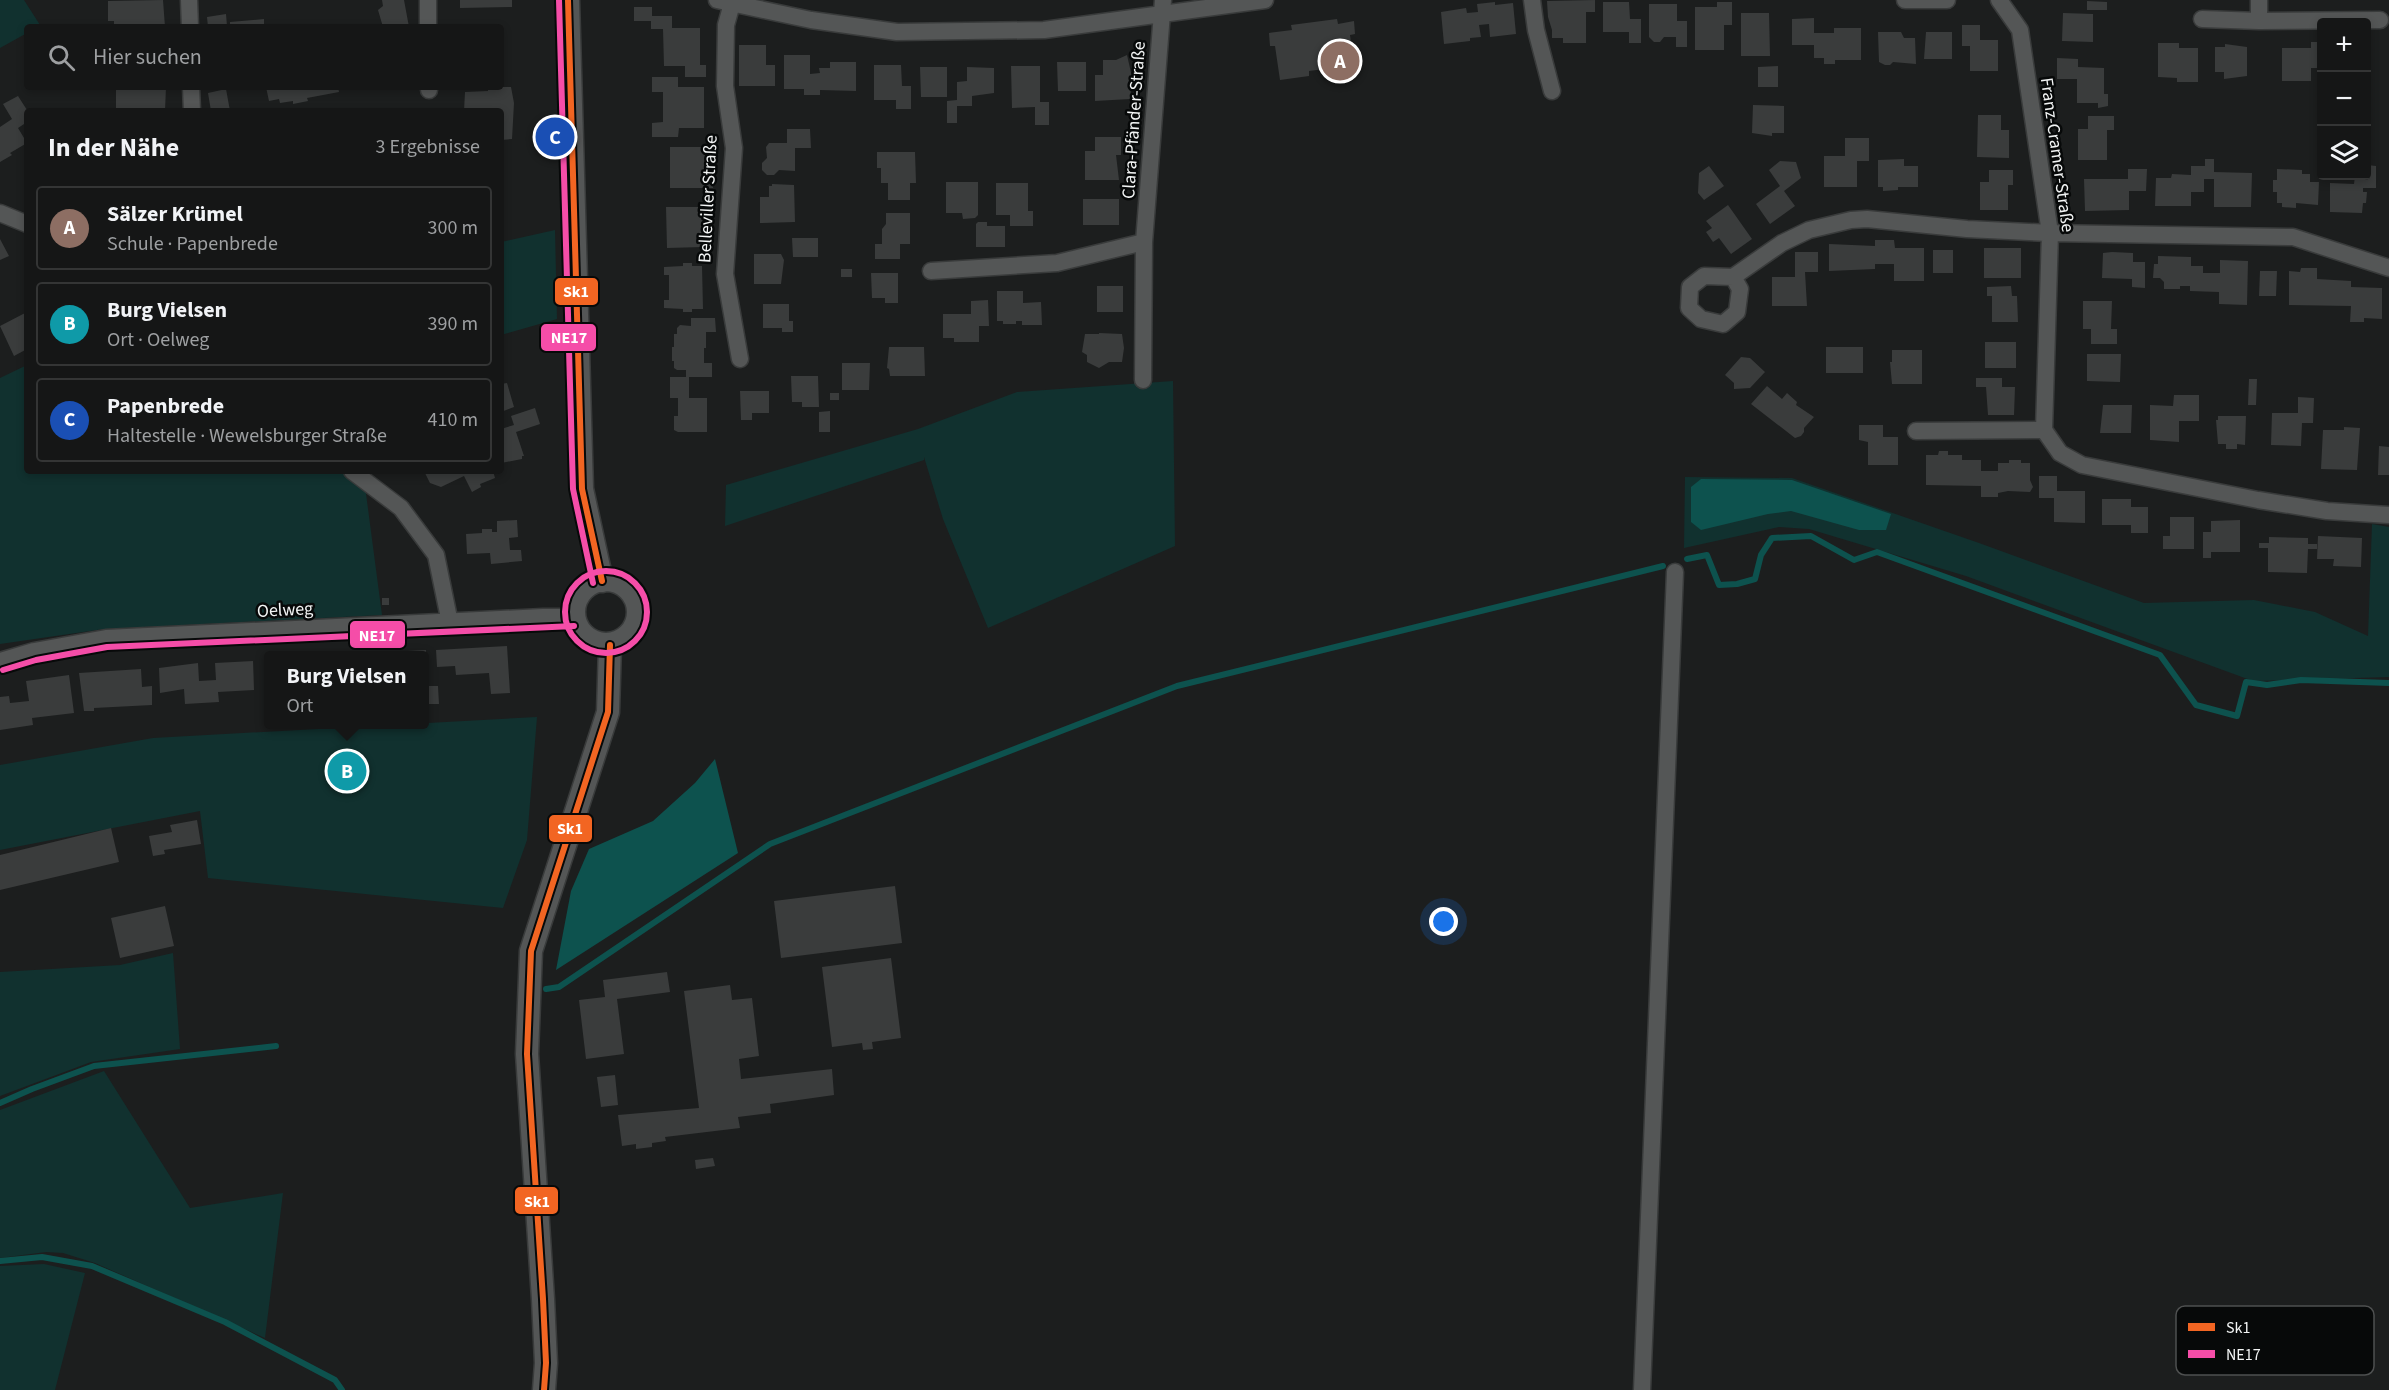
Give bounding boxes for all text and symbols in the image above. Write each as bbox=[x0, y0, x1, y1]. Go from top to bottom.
map controls bbox=[2317, 18, 2371, 180]
button: + bbox=[2317, 18, 2371, 72]
search box bbox=[24, 24, 504, 90]
pin: A bbox=[1320, 38, 1360, 84]
street label: Clara-Pfänder-Straße bbox=[1116, 40, 1152, 200]
icon: search bbox=[45, 41, 78, 74]
text: Hier suchen bbox=[93, 41, 202, 73]
button: − bbox=[2317, 72, 2371, 126]
street label: Franz-Cramer-Straße bbox=[2034, 76, 2080, 234]
pin: C bbox=[536, 114, 574, 160]
button: layers bbox=[2317, 126, 2371, 180]
text: In der Nähe bbox=[48, 129, 179, 166]
text: 3 Ergebnisse bbox=[375, 133, 480, 161]
street label: Belleviller Straße bbox=[692, 134, 724, 264]
text: Sälzer Krümel bbox=[107, 198, 243, 230]
text: A bbox=[64, 214, 75, 242]
text: 300 m bbox=[428, 214, 478, 242]
text: Schule · Papenbrede bbox=[107, 230, 278, 258]
line badge: Sk1 bbox=[554, 277, 599, 306]
text: Sk1 bbox=[563, 281, 589, 303]
text: Burg Vielsen bbox=[107, 294, 227, 326]
text: B bbox=[63, 310, 76, 338]
text: 390 m bbox=[428, 310, 478, 338]
line badge: NE17 bbox=[540, 323, 597, 352]
text: Ort · Oelweg bbox=[107, 326, 209, 354]
text: NE17 bbox=[551, 327, 587, 349]
text: Papenbrede bbox=[107, 390, 224, 422]
text: C bbox=[64, 406, 75, 434]
text: 410 m bbox=[428, 406, 478, 434]
text: Haltestelle · Wewelsburger Straße bbox=[107, 422, 387, 450]
street label: Oelweg bbox=[256, 596, 314, 624]
line badge: NE17 bbox=[349, 620, 406, 649]
text: NE17 bbox=[359, 625, 395, 647]
popup bbox=[264, 651, 429, 729]
text: Burg Vielsen bbox=[286, 660, 407, 692]
text: Ort bbox=[286, 692, 313, 720]
pin: B bbox=[328, 748, 366, 794]
line badge: Sk1 bbox=[548, 814, 593, 843]
text: Sk1 bbox=[557, 818, 583, 840]
your location bbox=[1429, 907, 1458, 936]
line badge: Sk1 bbox=[514, 1186, 559, 1215]
text: Sk1 bbox=[524, 1191, 550, 1213]
legend bbox=[2176, 1306, 2374, 1375]
text: Sk1 bbox=[2226, 1317, 2250, 1339]
text: NE17 bbox=[2226, 1344, 2261, 1366]

